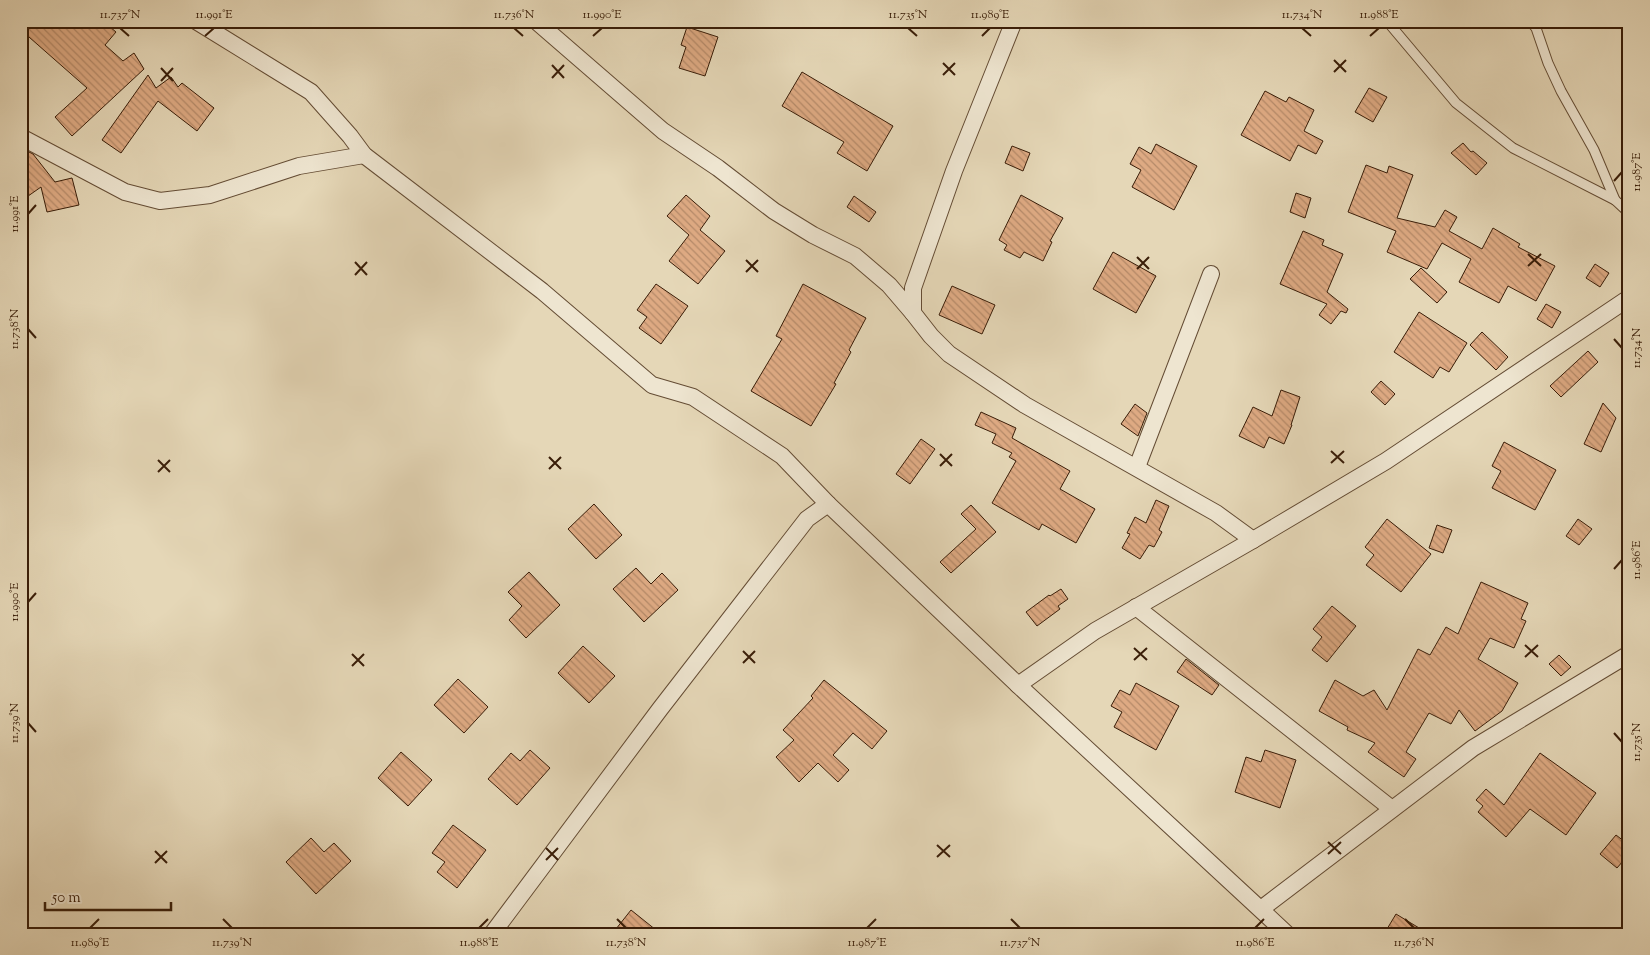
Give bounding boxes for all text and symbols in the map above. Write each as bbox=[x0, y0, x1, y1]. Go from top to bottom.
text: 11.737°N bbox=[100, 6, 141, 24]
text: 11.991°E bbox=[195, 6, 233, 24]
text: 11.736°N bbox=[494, 6, 535, 24]
text: 11.990°E bbox=[582, 6, 622, 24]
text: 11.735°N bbox=[889, 6, 928, 24]
text: 11.989°E bbox=[971, 6, 1010, 24]
text: 11.734°N bbox=[1282, 6, 1323, 24]
text: 11.988°E bbox=[1359, 6, 1399, 24]
text: 11.987°E bbox=[1628, 152, 1646, 192]
text: 11.991°E bbox=[6, 195, 24, 233]
text: 11.738°N bbox=[6, 308, 24, 349]
text: 11.734°N bbox=[1628, 327, 1646, 368]
text: 11.986°E bbox=[1628, 540, 1646, 580]
text: 11.990°E bbox=[6, 582, 24, 622]
text: 11.739°N bbox=[6, 702, 24, 743]
text: 11.735°N bbox=[1628, 722, 1646, 761]
scale bar bbox=[45, 880, 171, 912]
text: 50 m bbox=[51, 888, 81, 909]
text: 11.989°E bbox=[71, 934, 110, 952]
text: 11.739°N bbox=[212, 934, 253, 952]
text: 11.988°E bbox=[459, 934, 499, 952]
text: 11.738°N bbox=[606, 934, 647, 952]
text: 11.987°E bbox=[847, 934, 887, 952]
text: 11.737°N bbox=[1000, 934, 1041, 952]
text: 11.986°E bbox=[1235, 934, 1275, 952]
text: 11.736°N bbox=[1394, 934, 1435, 952]

